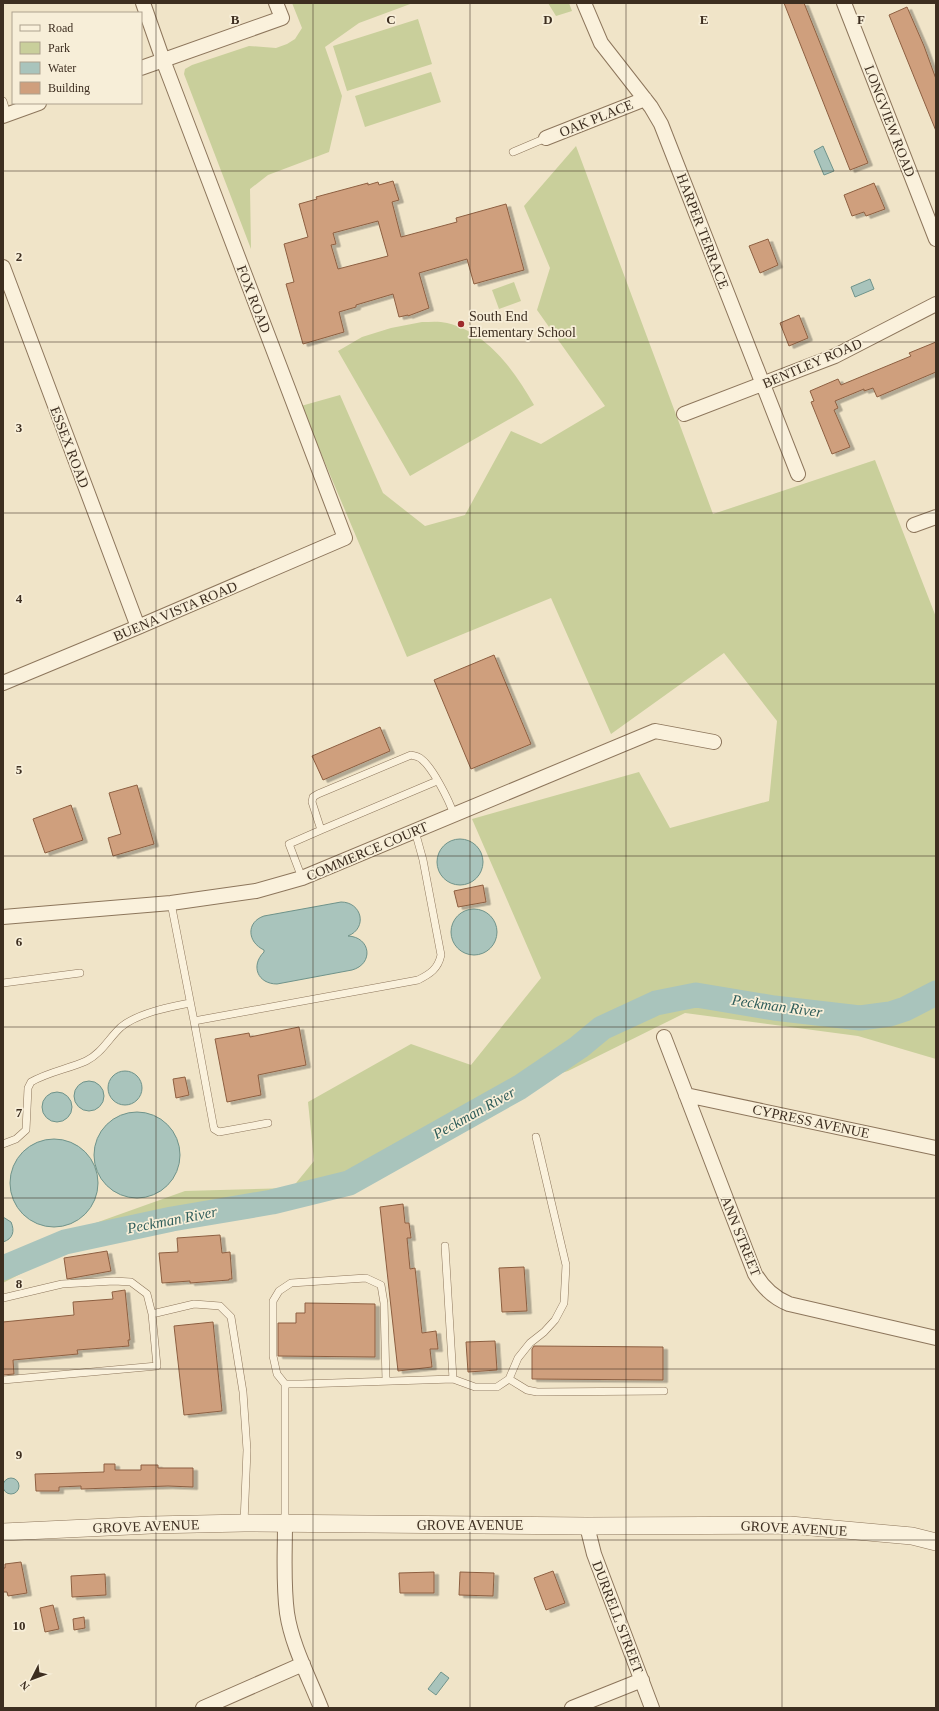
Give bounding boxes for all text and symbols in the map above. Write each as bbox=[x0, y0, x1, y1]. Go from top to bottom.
legend bbox=[12, 12, 142, 104]
text: B bbox=[231, 12, 240, 27]
text: C bbox=[386, 12, 396, 27]
text: D bbox=[543, 12, 553, 27]
text: E bbox=[700, 12, 708, 27]
text: F bbox=[857, 12, 865, 27]
text: Road bbox=[48, 21, 73, 35]
text: Park bbox=[48, 41, 70, 55]
text: Water bbox=[48, 61, 76, 75]
street label: LONGVIEW ROAD bbox=[861, 63, 918, 179]
text: Building bbox=[48, 81, 90, 95]
street label: OAK PLACE bbox=[557, 97, 635, 140]
street label: HARPER TERRACE bbox=[674, 171, 731, 291]
text: 2 bbox=[16, 249, 22, 264]
street label: FOX ROAD bbox=[234, 263, 273, 335]
place label: South End Elementary School bbox=[469, 309, 576, 340]
marker: South End Elementary School bbox=[456, 319, 466, 329]
street label: BENTLEY ROAD bbox=[760, 336, 864, 391]
street label: ESSEX ROAD bbox=[47, 404, 92, 490]
text: 3 bbox=[16, 420, 23, 435]
street label: BUENA VISTA ROAD bbox=[111, 579, 239, 644]
text: 4 bbox=[16, 591, 23, 606]
text: 5 bbox=[16, 762, 23, 777]
street label: COMMERCE COURT bbox=[304, 819, 430, 884]
text: 6 bbox=[16, 934, 23, 949]
water label: Peckman River bbox=[730, 992, 823, 1020]
water label: Peckman River bbox=[429, 1084, 518, 1143]
street label: CYPRESS AVENUE bbox=[751, 1102, 871, 1141]
text: 7 bbox=[16, 1105, 23, 1120]
street label: ANN STREET bbox=[718, 1194, 764, 1279]
water label: Peckman River bbox=[125, 1203, 218, 1237]
text: 8 bbox=[16, 1276, 23, 1291]
text: 9 bbox=[16, 1447, 23, 1462]
street label: GROVE AVENUE bbox=[92, 1517, 200, 1536]
street label: GROVE AVENUE bbox=[417, 1518, 523, 1533]
street label: GROVE AVENUE bbox=[740, 1518, 848, 1539]
street label: DURRELL STREET bbox=[589, 1559, 646, 1676]
text: 10 bbox=[13, 1618, 26, 1633]
north arrow bbox=[12, 1659, 52, 1699]
text: N bbox=[17, 1679, 32, 1693]

